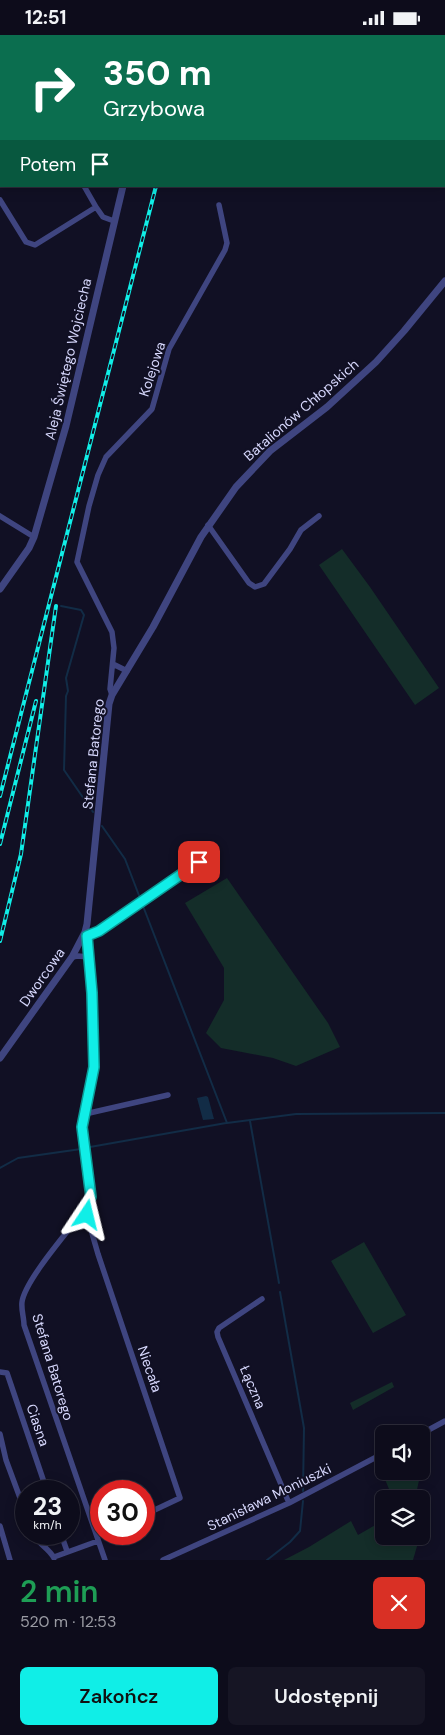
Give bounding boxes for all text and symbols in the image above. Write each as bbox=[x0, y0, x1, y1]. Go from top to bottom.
text: 12:51 bbox=[25, 5, 66, 30]
text: 350 m bbox=[103, 50, 212, 96]
icon: right bbox=[20, 55, 85, 120]
text: Grzybowa bbox=[103, 94, 205, 123]
icon: arrive bbox=[86, 150, 114, 178]
text: Potem bbox=[20, 152, 76, 177]
street label: Aleja Świętego Wojciecha bbox=[41, 276, 95, 442]
street label: Kolejowa bbox=[135, 339, 169, 399]
street label: Batalionów Chłopskich bbox=[240, 355, 362, 465]
street label: Stefana Batorego bbox=[78, 698, 108, 810]
pin bbox=[178, 841, 220, 883]
icon: arrive bbox=[185, 848, 213, 876]
street label: Dworcowa bbox=[15, 944, 69, 1010]
position arrow bbox=[60, 1188, 112, 1240]
street label: Stefana Batorego bbox=[28, 1311, 78, 1423]
street label: Niecała bbox=[134, 1343, 166, 1395]
street label: Łączna bbox=[236, 1363, 270, 1411]
street label: Ciasna bbox=[22, 1401, 54, 1449]
map controls bbox=[375, 1425, 430, 1545]
button: sound bbox=[375, 1425, 430, 1480]
street label: Stanisława Moniuszki bbox=[204, 1459, 334, 1535]
speed limit sign: 30 bbox=[90, 1480, 155, 1545]
text: 23 bbox=[33, 1490, 62, 1523]
button: layers bbox=[375, 1490, 430, 1545]
text: km/h bbox=[33, 1517, 62, 1533]
text: 2 min bbox=[20, 1572, 98, 1611]
button: close bbox=[373, 1577, 425, 1629]
text: 520 m · 12:53 bbox=[20, 1611, 116, 1632]
button: Zakończ bbox=[20, 1667, 218, 1725]
button: Udostępnij bbox=[228, 1667, 425, 1725]

